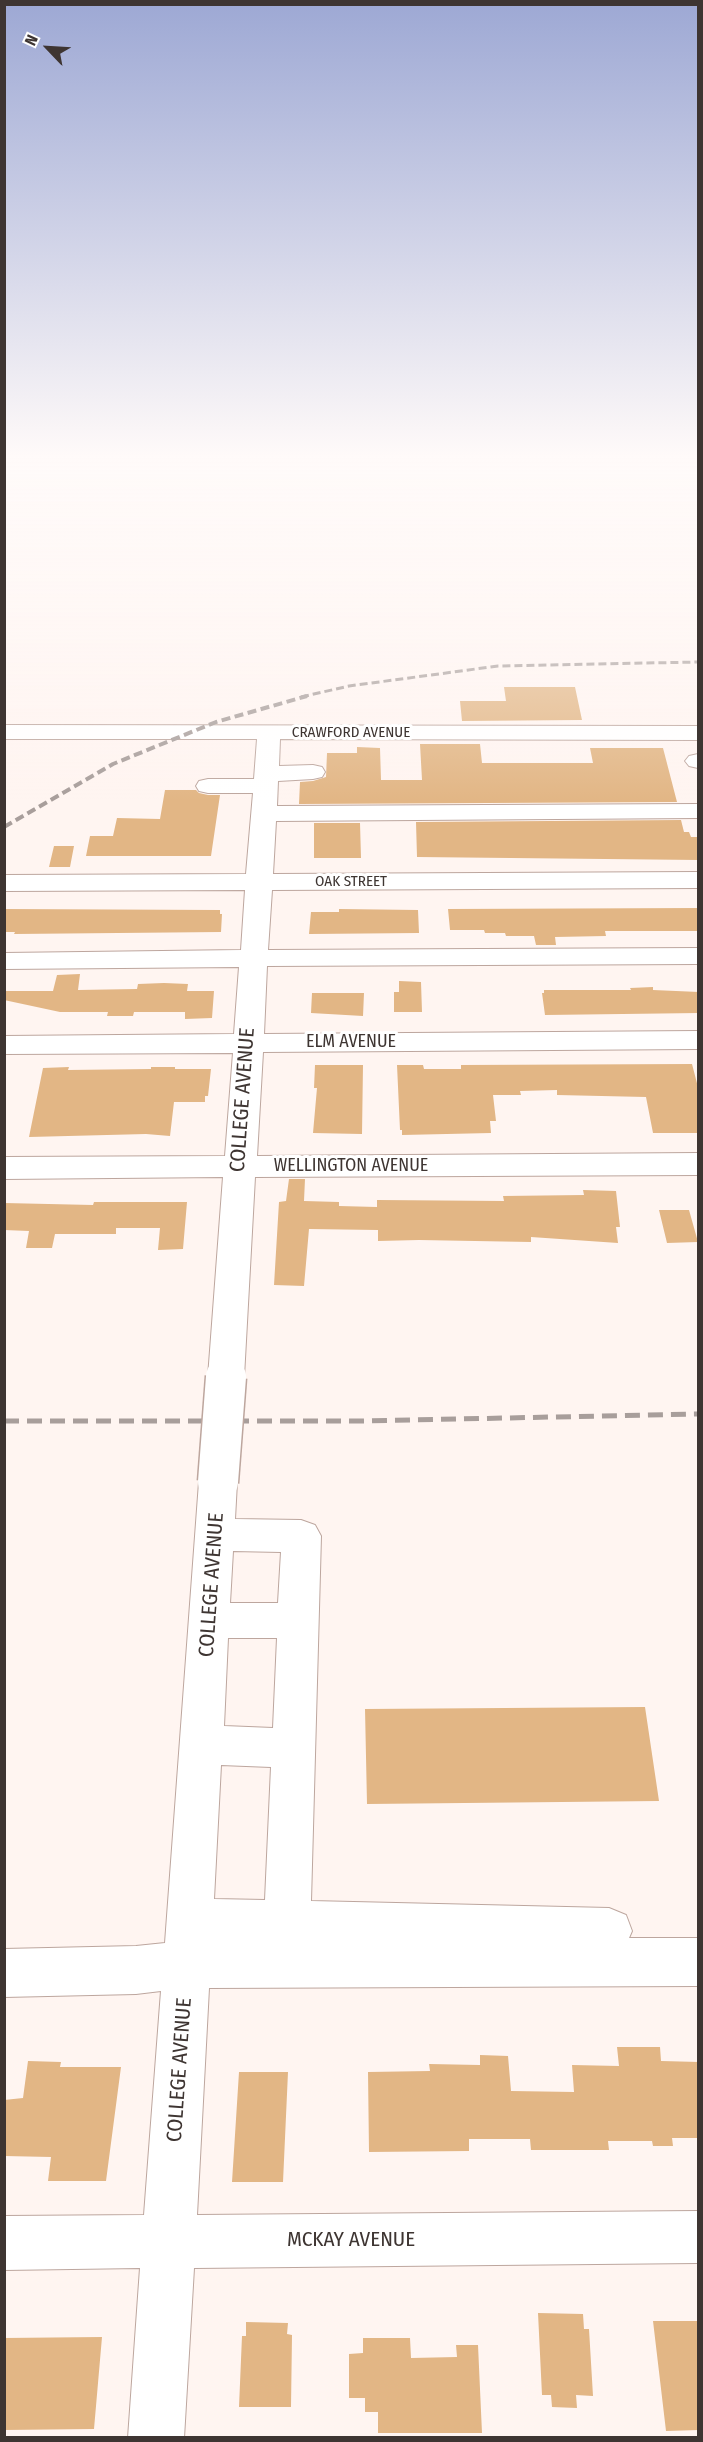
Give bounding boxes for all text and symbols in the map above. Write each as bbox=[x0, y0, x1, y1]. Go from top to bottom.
north arrow bbox=[18, 18, 78, 78]
text: N bbox=[21, 32, 42, 49]
street label: CRAWFORD AVENUE bbox=[292, 724, 410, 742]
street label: OAK STREET bbox=[315, 873, 387, 891]
street label: COLLEGE AVENUE bbox=[225, 1027, 261, 1173]
street label: ELM AVENUE bbox=[306, 1031, 396, 1053]
street label: WELLINGTON AVENUE bbox=[274, 1155, 428, 1177]
street label: COLLEGE AVENUE bbox=[194, 1512, 230, 1658]
street label: COLLEGE AVENUE bbox=[162, 1997, 198, 2143]
street label: MCKAY AVENUE bbox=[287, 2227, 415, 2253]

